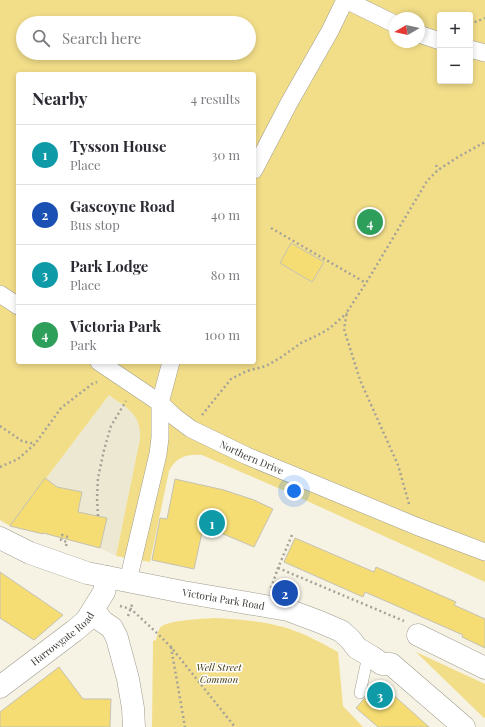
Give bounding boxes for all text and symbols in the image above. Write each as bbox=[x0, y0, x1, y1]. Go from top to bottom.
north arrow bbox=[389, 12, 425, 48]
map controls bbox=[437, 12, 473, 84]
button: + bbox=[437, 12, 473, 48]
search box bbox=[16, 16, 256, 60]
icon: search bbox=[30, 27, 52, 49]
text: Search here bbox=[62, 28, 141, 48]
button: − bbox=[437, 48, 473, 84]
text: Nearby bbox=[32, 87, 87, 109]
text: 4 results bbox=[191, 90, 240, 107]
text: Tysson House bbox=[70, 136, 166, 156]
text: 1 bbox=[43, 146, 47, 163]
text: 30 m bbox=[212, 146, 240, 163]
text: Place bbox=[70, 156, 101, 173]
text: Gascoyne Road bbox=[70, 196, 175, 216]
text: 2 bbox=[42, 206, 48, 223]
text: 40 m bbox=[211, 206, 240, 223]
pin: 4 bbox=[357, 207, 383, 237]
text: Bus stop bbox=[70, 216, 120, 233]
text: Park Lodge bbox=[70, 256, 148, 276]
text: 3 bbox=[42, 266, 48, 283]
text: 80 m bbox=[211, 266, 240, 283]
text: Place bbox=[70, 276, 101, 293]
text: Victoria Park bbox=[70, 316, 161, 336]
text: 4 bbox=[42, 326, 48, 343]
text: 100 m bbox=[205, 326, 240, 343]
text: Park bbox=[70, 336, 97, 353]
street label: Northern Drive bbox=[217, 437, 286, 477]
your location bbox=[284, 481, 304, 501]
pin: 1 bbox=[199, 508, 225, 538]
pin: 2 bbox=[272, 578, 298, 608]
street label: Victoria Park Road bbox=[180, 585, 266, 613]
street label: Harrowgate Road bbox=[28, 609, 97, 669]
park label: Well Street Common bbox=[196, 660, 242, 686]
pin: 3 bbox=[367, 680, 393, 710]

